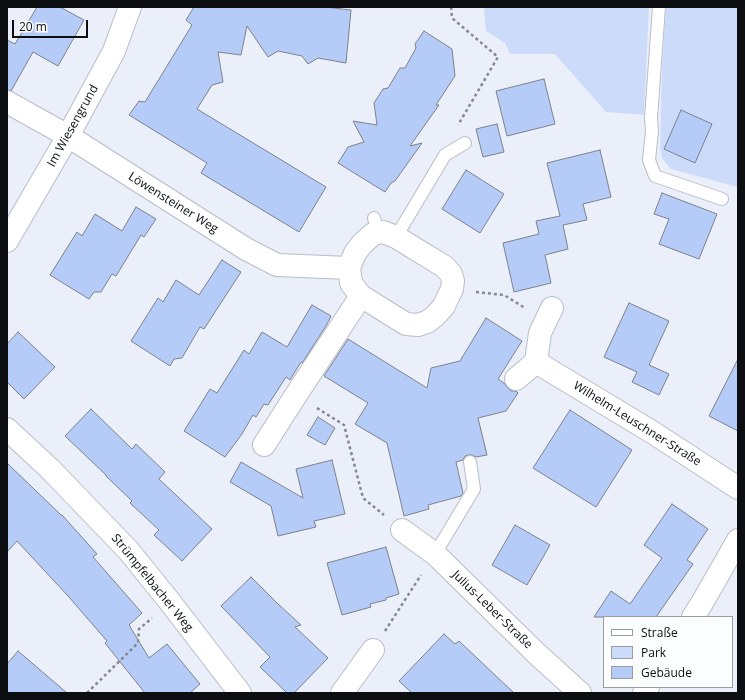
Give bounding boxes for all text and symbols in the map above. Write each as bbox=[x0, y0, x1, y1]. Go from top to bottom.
scale bar bbox=[14, 12, 90, 38]
text: 20 m bbox=[19, 18, 47, 35]
street label: Im Wiesengrund bbox=[44, 82, 102, 170]
street label: Löwensteiner Weg bbox=[125, 170, 221, 236]
street label: Wilhelm-Leuschner-Straße bbox=[570, 379, 704, 469]
street label: Strümpfelbacher Weg bbox=[108, 531, 196, 635]
street label: Julius-Leber-Straße bbox=[449, 568, 535, 652]
legend bbox=[603, 616, 733, 688]
text: Straße bbox=[641, 624, 678, 641]
text: Park bbox=[641, 644, 666, 661]
text: Gebäude bbox=[641, 664, 692, 681]

